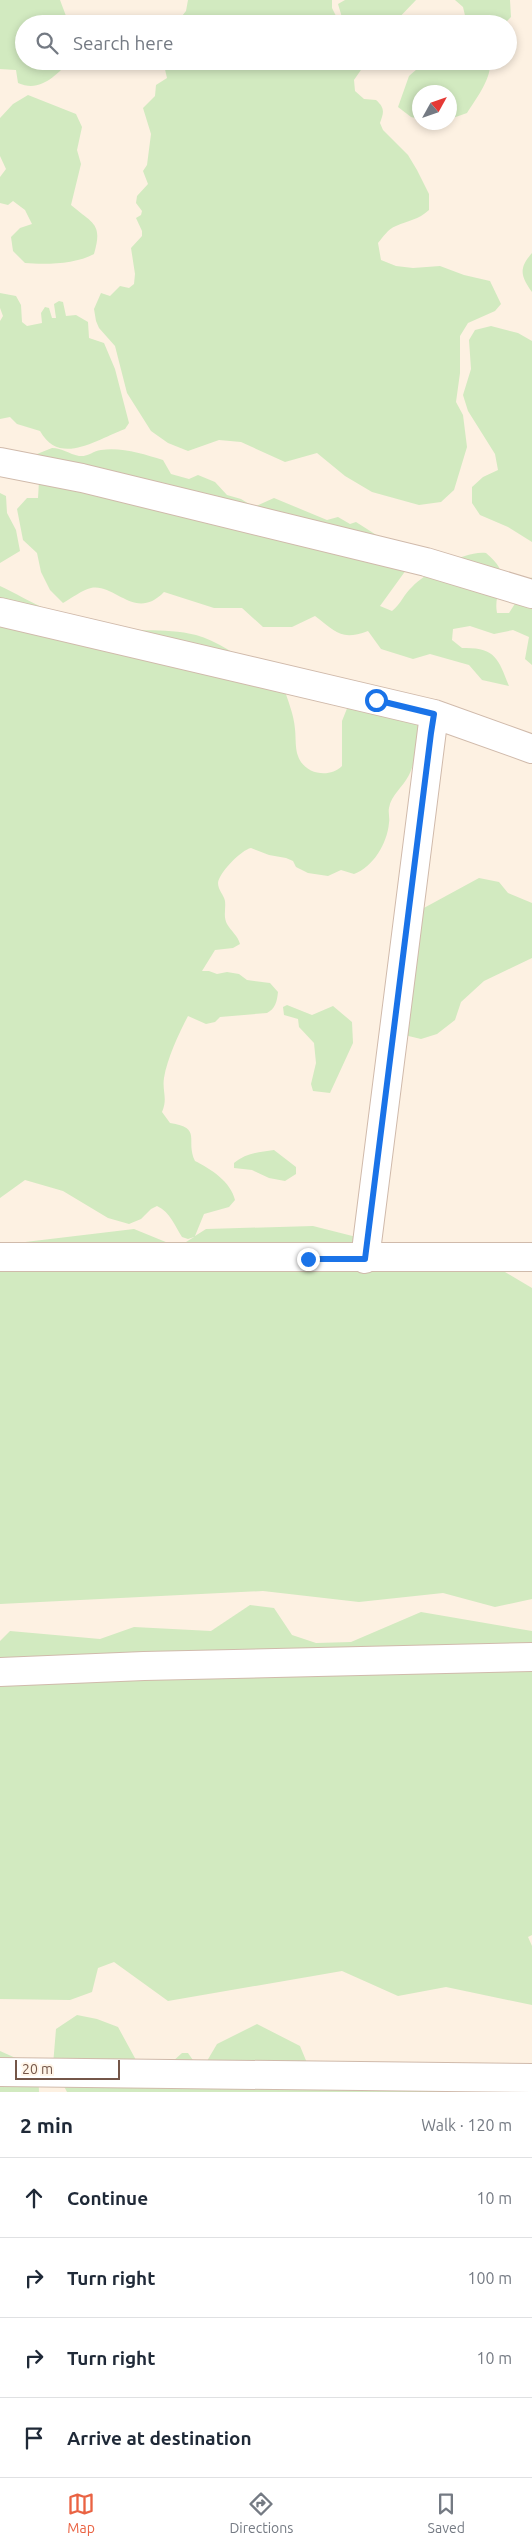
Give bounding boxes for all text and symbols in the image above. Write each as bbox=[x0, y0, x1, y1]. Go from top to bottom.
search box bbox=[15, 15, 517, 70]
icon: search bbox=[33, 29, 61, 57]
text: Search here bbox=[73, 32, 173, 54]
north arrow bbox=[412, 85, 457, 130]
route start bbox=[365, 689, 388, 712]
route end bbox=[297, 1248, 320, 1271]
scale bar bbox=[15, 2057, 120, 2080]
text: 20 m bbox=[22, 2061, 53, 2077]
text: 2 min bbox=[20, 2113, 73, 2137]
text: Walk · 120 m bbox=[421, 2116, 512, 2134]
icon: ahead bbox=[20, 2184, 48, 2212]
text: Continue bbox=[67, 2187, 148, 2209]
text: 10 m bbox=[476, 2189, 512, 2207]
icon: right bbox=[20, 2264, 48, 2292]
text: Turn right bbox=[67, 2267, 155, 2289]
text: 100 m bbox=[467, 2269, 512, 2287]
icon: right bbox=[20, 2344, 48, 2372]
text: Turn right bbox=[67, 2347, 155, 2369]
text: 10 m bbox=[476, 2349, 512, 2367]
icon: arrive bbox=[20, 2424, 48, 2452]
text: Arrive at destination bbox=[67, 2427, 252, 2449]
tab: Map bbox=[67, 2490, 95, 2536]
tab: Directions bbox=[229, 2490, 293, 2536]
tab: Saved bbox=[428, 2490, 465, 2536]

